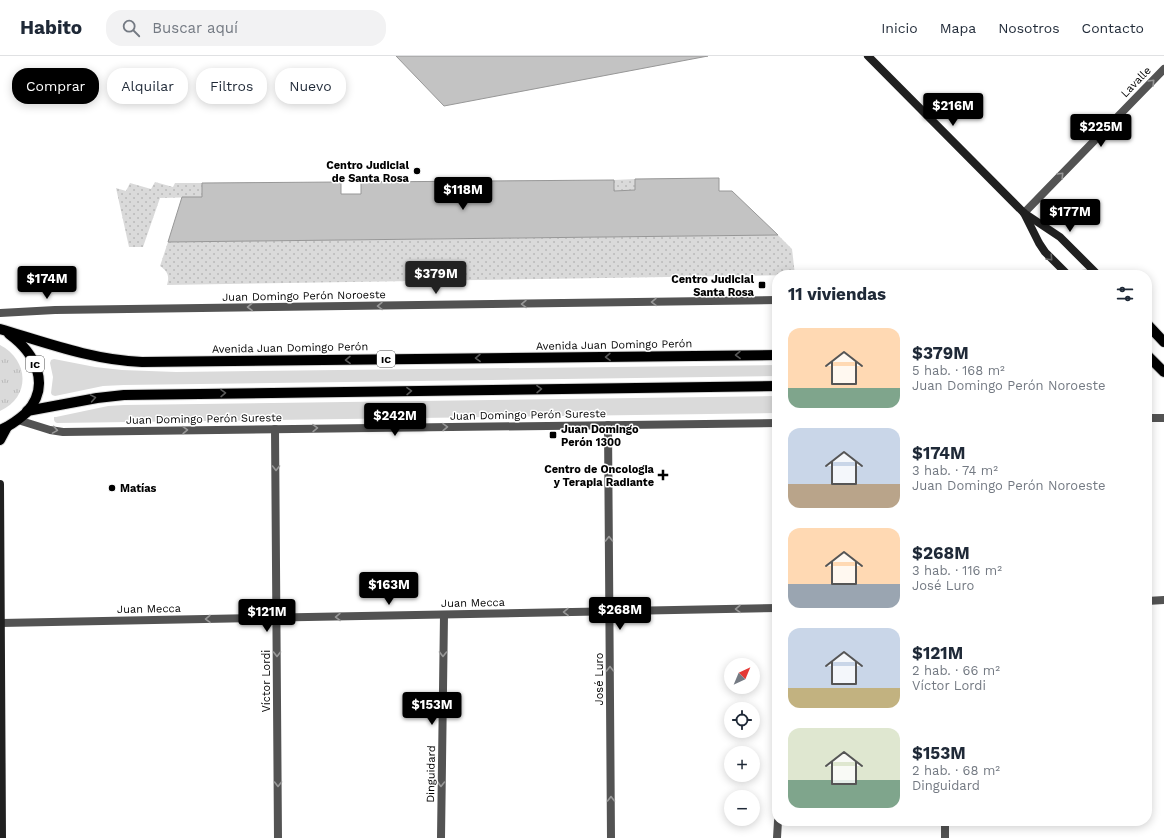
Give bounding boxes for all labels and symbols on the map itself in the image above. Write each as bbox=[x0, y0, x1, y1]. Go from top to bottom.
street label: Lavalle bbox=[1118, 64, 1154, 100]
one-way arrow bbox=[1147, 79, 1154, 87]
pin: $216M bbox=[925, 93, 981, 127]
pin: $225M bbox=[1073, 114, 1129, 148]
place label: Centro Judicial de Santa Rosa bbox=[326, 159, 410, 185]
marker: Centro Judicial de Santa Rosa bbox=[412, 166, 422, 176]
one-way arrow bbox=[1056, 172, 1064, 180]
pin: $118M bbox=[435, 177, 491, 211]
pin: $177M bbox=[1042, 199, 1098, 233]
one-way arrow bbox=[1046, 253, 1053, 260]
pin: $379M bbox=[408, 261, 464, 295]
pin: $174M bbox=[19, 266, 75, 300]
place label: Centro Judicial Santa Rosa bbox=[671, 273, 755, 299]
marker: Centro Judicial Santa Rosa bbox=[757, 280, 767, 290]
street label: Juan Domingo Perón Noroeste bbox=[222, 288, 386, 304]
one-way arrow bbox=[651, 298, 657, 306]
one-way arrow bbox=[521, 299, 527, 308]
one-way arrow bbox=[377, 301, 383, 310]
one-way arrow bbox=[247, 303, 253, 311]
street label: Avenida Juan Domingo Perón bbox=[536, 337, 692, 353]
street label: Avenida Juan Domingo Perón bbox=[212, 340, 368, 356]
road number: IC bbox=[377, 351, 395, 367]
one-way arrow bbox=[735, 351, 741, 359]
one-way arrow bbox=[605, 353, 611, 361]
one-way arrow bbox=[475, 354, 481, 362]
road number: IC bbox=[26, 356, 44, 372]
one-way arrow bbox=[345, 356, 351, 364]
one-way arrow bbox=[536, 385, 542, 393]
one-way arrow bbox=[406, 387, 412, 395]
one-way arrow bbox=[220, 389, 226, 397]
one-way arrow bbox=[90, 395, 96, 403]
pin: $242M bbox=[367, 403, 423, 437]
street label: Juan Domingo Perón Sureste bbox=[450, 407, 606, 423]
street label: Juan Domingo Perón Sureste bbox=[126, 411, 282, 427]
one-way arrow bbox=[442, 423, 448, 431]
place label: Juan Domingo Perón 1300 bbox=[561, 423, 639, 449]
one-way arrow bbox=[312, 424, 318, 432]
one-way arrow bbox=[52, 425, 58, 434]
one-way arrow bbox=[182, 426, 188, 434]
marker: Juan Domingo Perón 1300 bbox=[548, 430, 558, 440]
place label: Centro de Oncologia y Terapia Radiante bbox=[544, 463, 655, 489]
one-way arrow bbox=[272, 465, 280, 471]
marker: Centro de Oncologia y Terapia Radiante bbox=[657, 469, 669, 481]
place label: Matías bbox=[120, 482, 157, 495]
marker: Matías bbox=[107, 483, 117, 493]
one-way arrow bbox=[605, 536, 613, 542]
pin: $163M bbox=[361, 572, 417, 606]
street label: Juan Mecca bbox=[441, 596, 505, 610]
pin: $268M bbox=[592, 597, 648, 631]
pin: $121M bbox=[239, 599, 295, 633]
street label: Juan Mecca bbox=[117, 602, 181, 616]
one-way arrow bbox=[735, 605, 741, 613]
one-way arrow bbox=[563, 608, 569, 616]
one-way arrow bbox=[335, 613, 341, 621]
one-way arrow bbox=[205, 615, 211, 623]
street label: Víctor Lordi bbox=[260, 650, 273, 712]
one-way arrow bbox=[273, 651, 281, 657]
one-way arrow bbox=[439, 651, 447, 657]
street label: José Luro bbox=[593, 653, 606, 705]
north arrow bbox=[724, 658, 760, 694]
one-way arrow bbox=[606, 666, 614, 672]
pin: $153M bbox=[404, 692, 460, 726]
street label: Dinguidard bbox=[424, 745, 438, 803]
one-way arrow bbox=[274, 781, 282, 787]
one-way arrow bbox=[437, 781, 446, 787]
one-way arrow bbox=[607, 796, 615, 802]

